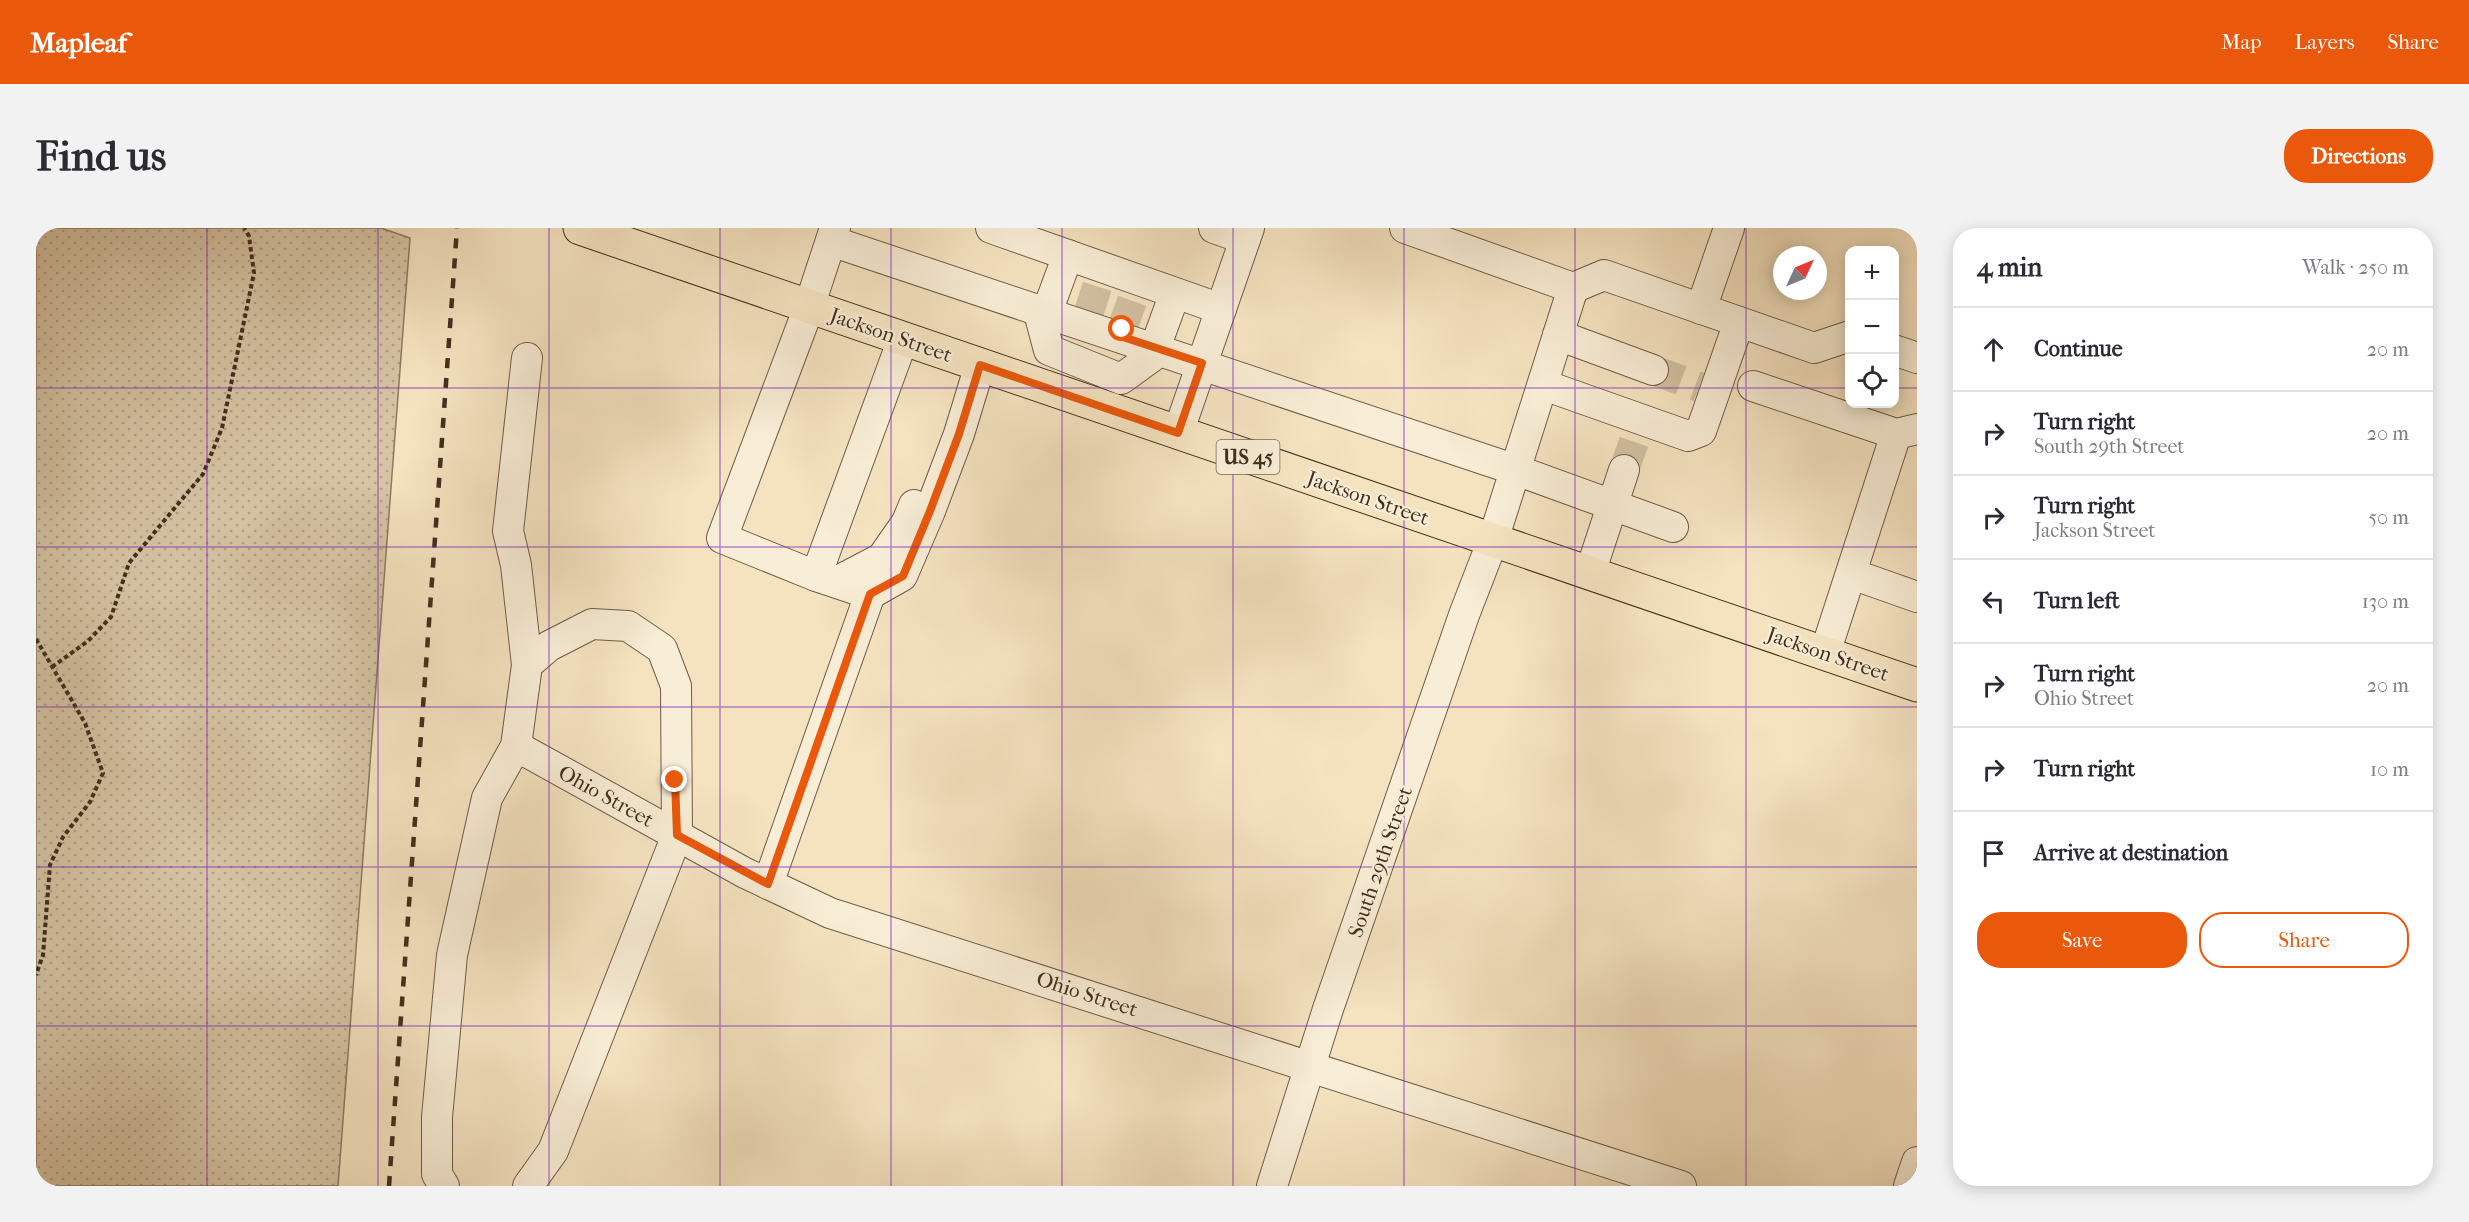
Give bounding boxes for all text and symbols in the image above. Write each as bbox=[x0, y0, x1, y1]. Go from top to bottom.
text: Mapleaf bbox=[30, 26, 127, 59]
text: Map bbox=[2221, 30, 2262, 54]
text: Layers bbox=[2295, 30, 2354, 54]
text: Share bbox=[2387, 30, 2439, 54]
button: Directions bbox=[2284, 129, 2433, 183]
text: Find us bbox=[36, 132, 166, 181]
north arrow bbox=[1773, 246, 1827, 300]
map controls bbox=[1845, 246, 1899, 408]
button: + bbox=[1845, 246, 1899, 300]
text: 4 min bbox=[1977, 252, 2042, 283]
text: Walk · 250 m bbox=[2302, 256, 2409, 279]
button: − bbox=[1845, 300, 1899, 354]
street label: Jackson Street bbox=[825, 302, 956, 367]
route start bbox=[1108, 315, 1134, 341]
icon: ahead bbox=[1977, 333, 2010, 366]
text: Continue bbox=[2034, 336, 2123, 362]
text: 20 m bbox=[2367, 338, 2409, 361]
button: locate bbox=[1845, 354, 1899, 408]
text: Turn right bbox=[2034, 409, 2135, 435]
icon: right bbox=[1977, 417, 2010, 450]
text: 20 m bbox=[2367, 422, 2409, 445]
text: South 29th Street bbox=[2034, 435, 2184, 458]
road number: US 45 bbox=[1216, 440, 1280, 474]
street label: Jackson Street bbox=[1302, 465, 1433, 530]
text: Turn right bbox=[2034, 493, 2135, 519]
icon: right bbox=[1977, 501, 2010, 534]
text: 50 m bbox=[2368, 506, 2409, 529]
text: Jackson Street bbox=[2034, 519, 2155, 542]
icon: left bbox=[1977, 585, 2010, 618]
text: Turn left bbox=[2034, 588, 2120, 614]
text: 130 m bbox=[2362, 590, 2409, 613]
street label: Jackson Street bbox=[1762, 621, 1893, 686]
text: Turn right bbox=[2034, 661, 2135, 687]
icon: right bbox=[1977, 669, 2010, 702]
text: 20 m bbox=[2367, 674, 2409, 697]
text: Ohio Street bbox=[2034, 687, 2134, 710]
icon: right bbox=[1977, 753, 2010, 786]
text: Turn right bbox=[2034, 756, 2135, 782]
text: 10 m bbox=[2370, 758, 2409, 781]
street label: Ohio Street bbox=[554, 760, 658, 832]
route end bbox=[661, 766, 687, 792]
street label: South 29th Street bbox=[1343, 783, 1417, 941]
icon: arrive bbox=[1977, 837, 2010, 870]
text: Arrive at destination bbox=[2034, 840, 2228, 866]
button: Save bbox=[1977, 912, 2187, 968]
button: Share bbox=[2199, 912, 2409, 968]
street label: Ohio Street bbox=[1033, 966, 1141, 1022]

